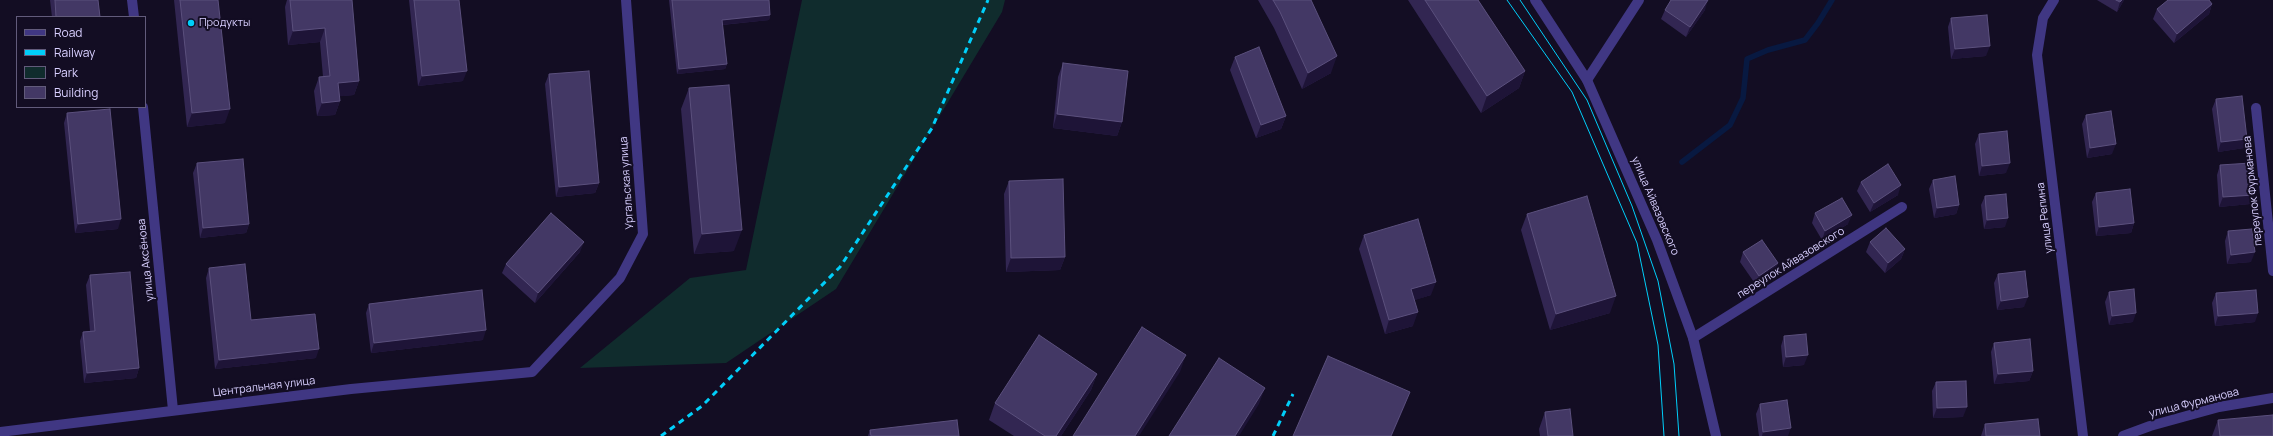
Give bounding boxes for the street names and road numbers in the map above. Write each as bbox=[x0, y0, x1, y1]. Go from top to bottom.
street label: переулок Фурманова bbox=[2241, 135, 2265, 247]
street label: Ургальская улица bbox=[617, 136, 637, 230]
street label: улица Айвазовского bbox=[1628, 155, 1682, 257]
street label: улица Репина bbox=[2034, 182, 2056, 254]
street label: улица Аксёнова bbox=[135, 218, 157, 302]
street label: переулок Айвазовского bbox=[1735, 224, 1847, 302]
street label: Центральная улица bbox=[212, 374, 316, 400]
street label: улица Фурманова bbox=[2148, 385, 2240, 421]

